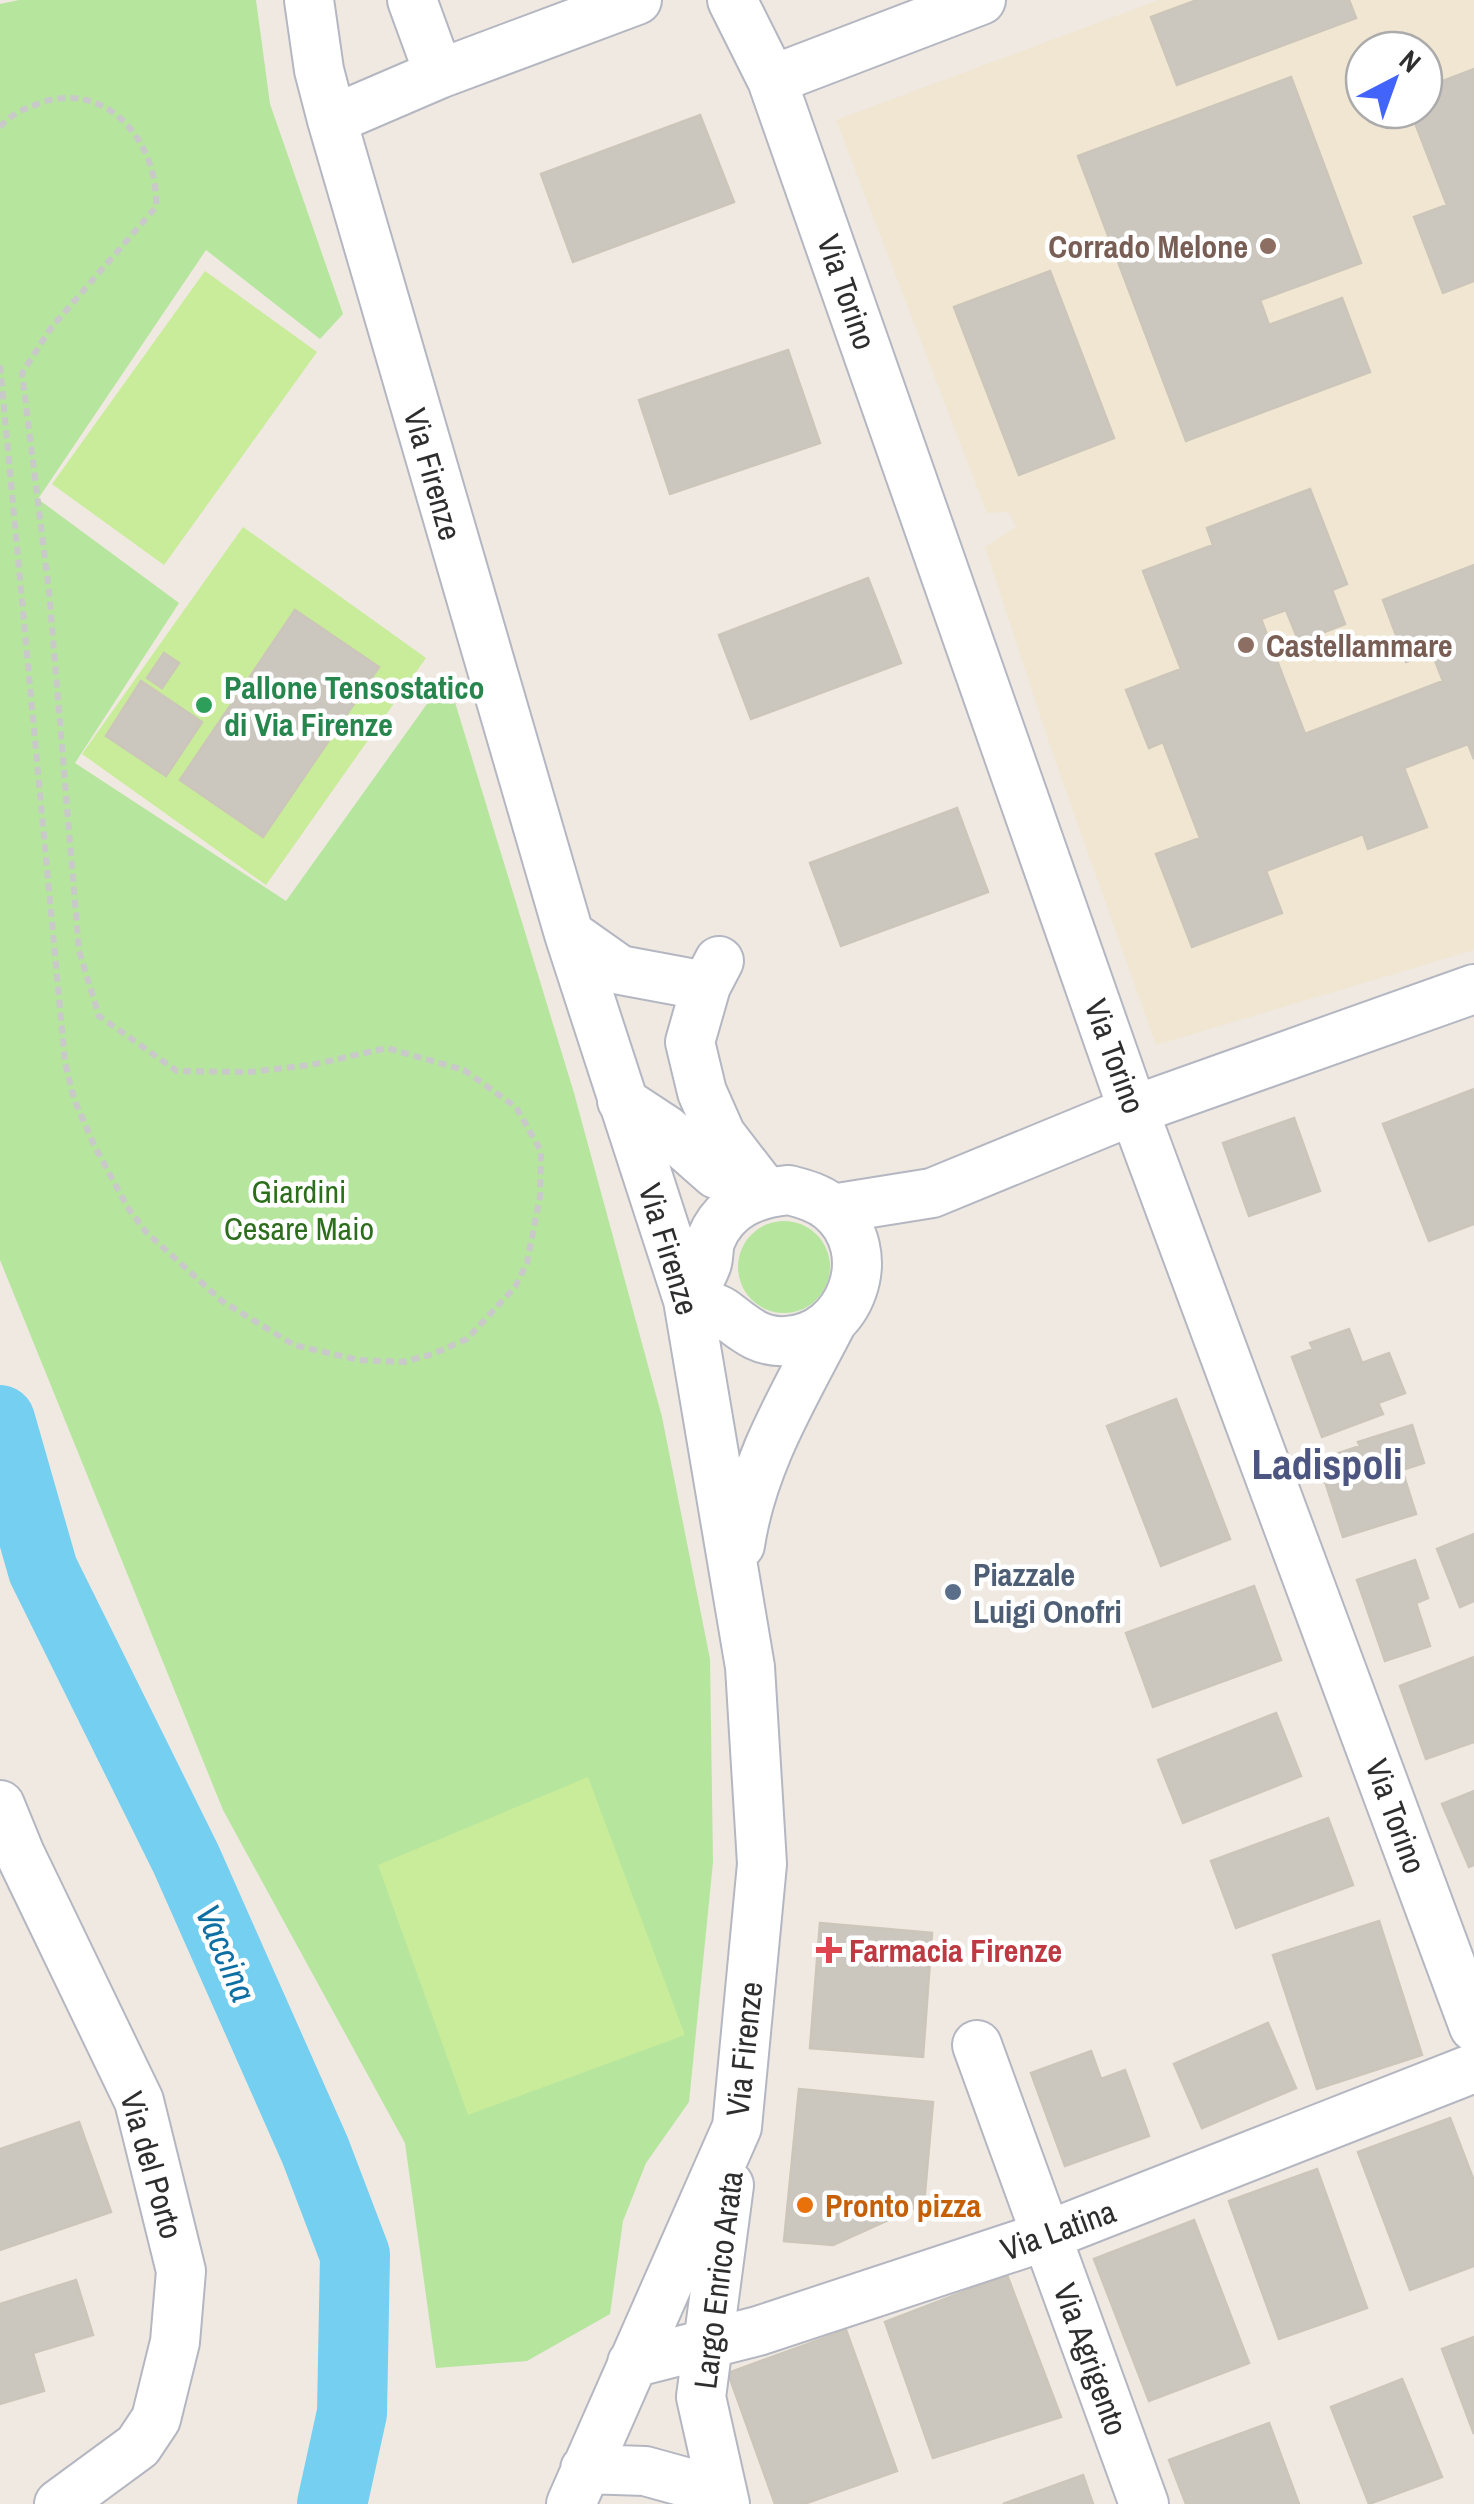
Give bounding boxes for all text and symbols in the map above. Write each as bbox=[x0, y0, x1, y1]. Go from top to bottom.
north arrow bbox=[1344, 30, 1444, 130]
text: N bbox=[1392, 41, 1429, 81]
place label: Corrado Melone bbox=[1048, 225, 1248, 268]
street label: Via Torino bbox=[807, 229, 887, 355]
marker: Corrado Melone bbox=[1257, 235, 1279, 257]
street label: Via Firenze bbox=[394, 403, 472, 545]
place label: Castellammare bbox=[1266, 624, 1453, 667]
marker: Castellammare bbox=[1235, 634, 1257, 656]
place label: Pallone Tensostatico di Via Firenze bbox=[224, 666, 485, 746]
marker: Pallone Tensostatico di Via Firenze bbox=[193, 694, 215, 716]
street label: Via Torino bbox=[1074, 993, 1156, 1119]
park label: Giardini Cesare Maio bbox=[224, 1170, 374, 1250]
street label: Via Firenze bbox=[629, 1178, 709, 1320]
district label: Ladispoli bbox=[1251, 1436, 1403, 1492]
place label: Piazzale Luigi Onofri bbox=[973, 1553, 1122, 1633]
marker: Piazzale Luigi Onofri bbox=[942, 1581, 964, 1603]
street label: Via Torino bbox=[1355, 1753, 1437, 1879]
water label: Vaccina bbox=[185, 1897, 267, 2009]
place label: Farmacia Firenze bbox=[849, 1929, 1062, 1972]
marker: Farmacia Firenze bbox=[818, 1939, 840, 1961]
street label: Via Firenze bbox=[716, 1980, 772, 2118]
street label: Via del Porto bbox=[110, 2086, 194, 2244]
street label: Largo Enrico Arata bbox=[683, 2168, 753, 2391]
place label: Pronto pizza bbox=[825, 2184, 981, 2227]
street label: Via Latina bbox=[995, 2189, 1122, 2271]
marker: Pronto pizza bbox=[794, 2194, 816, 2216]
street label: Via Agrigento bbox=[1044, 2277, 1138, 2441]

